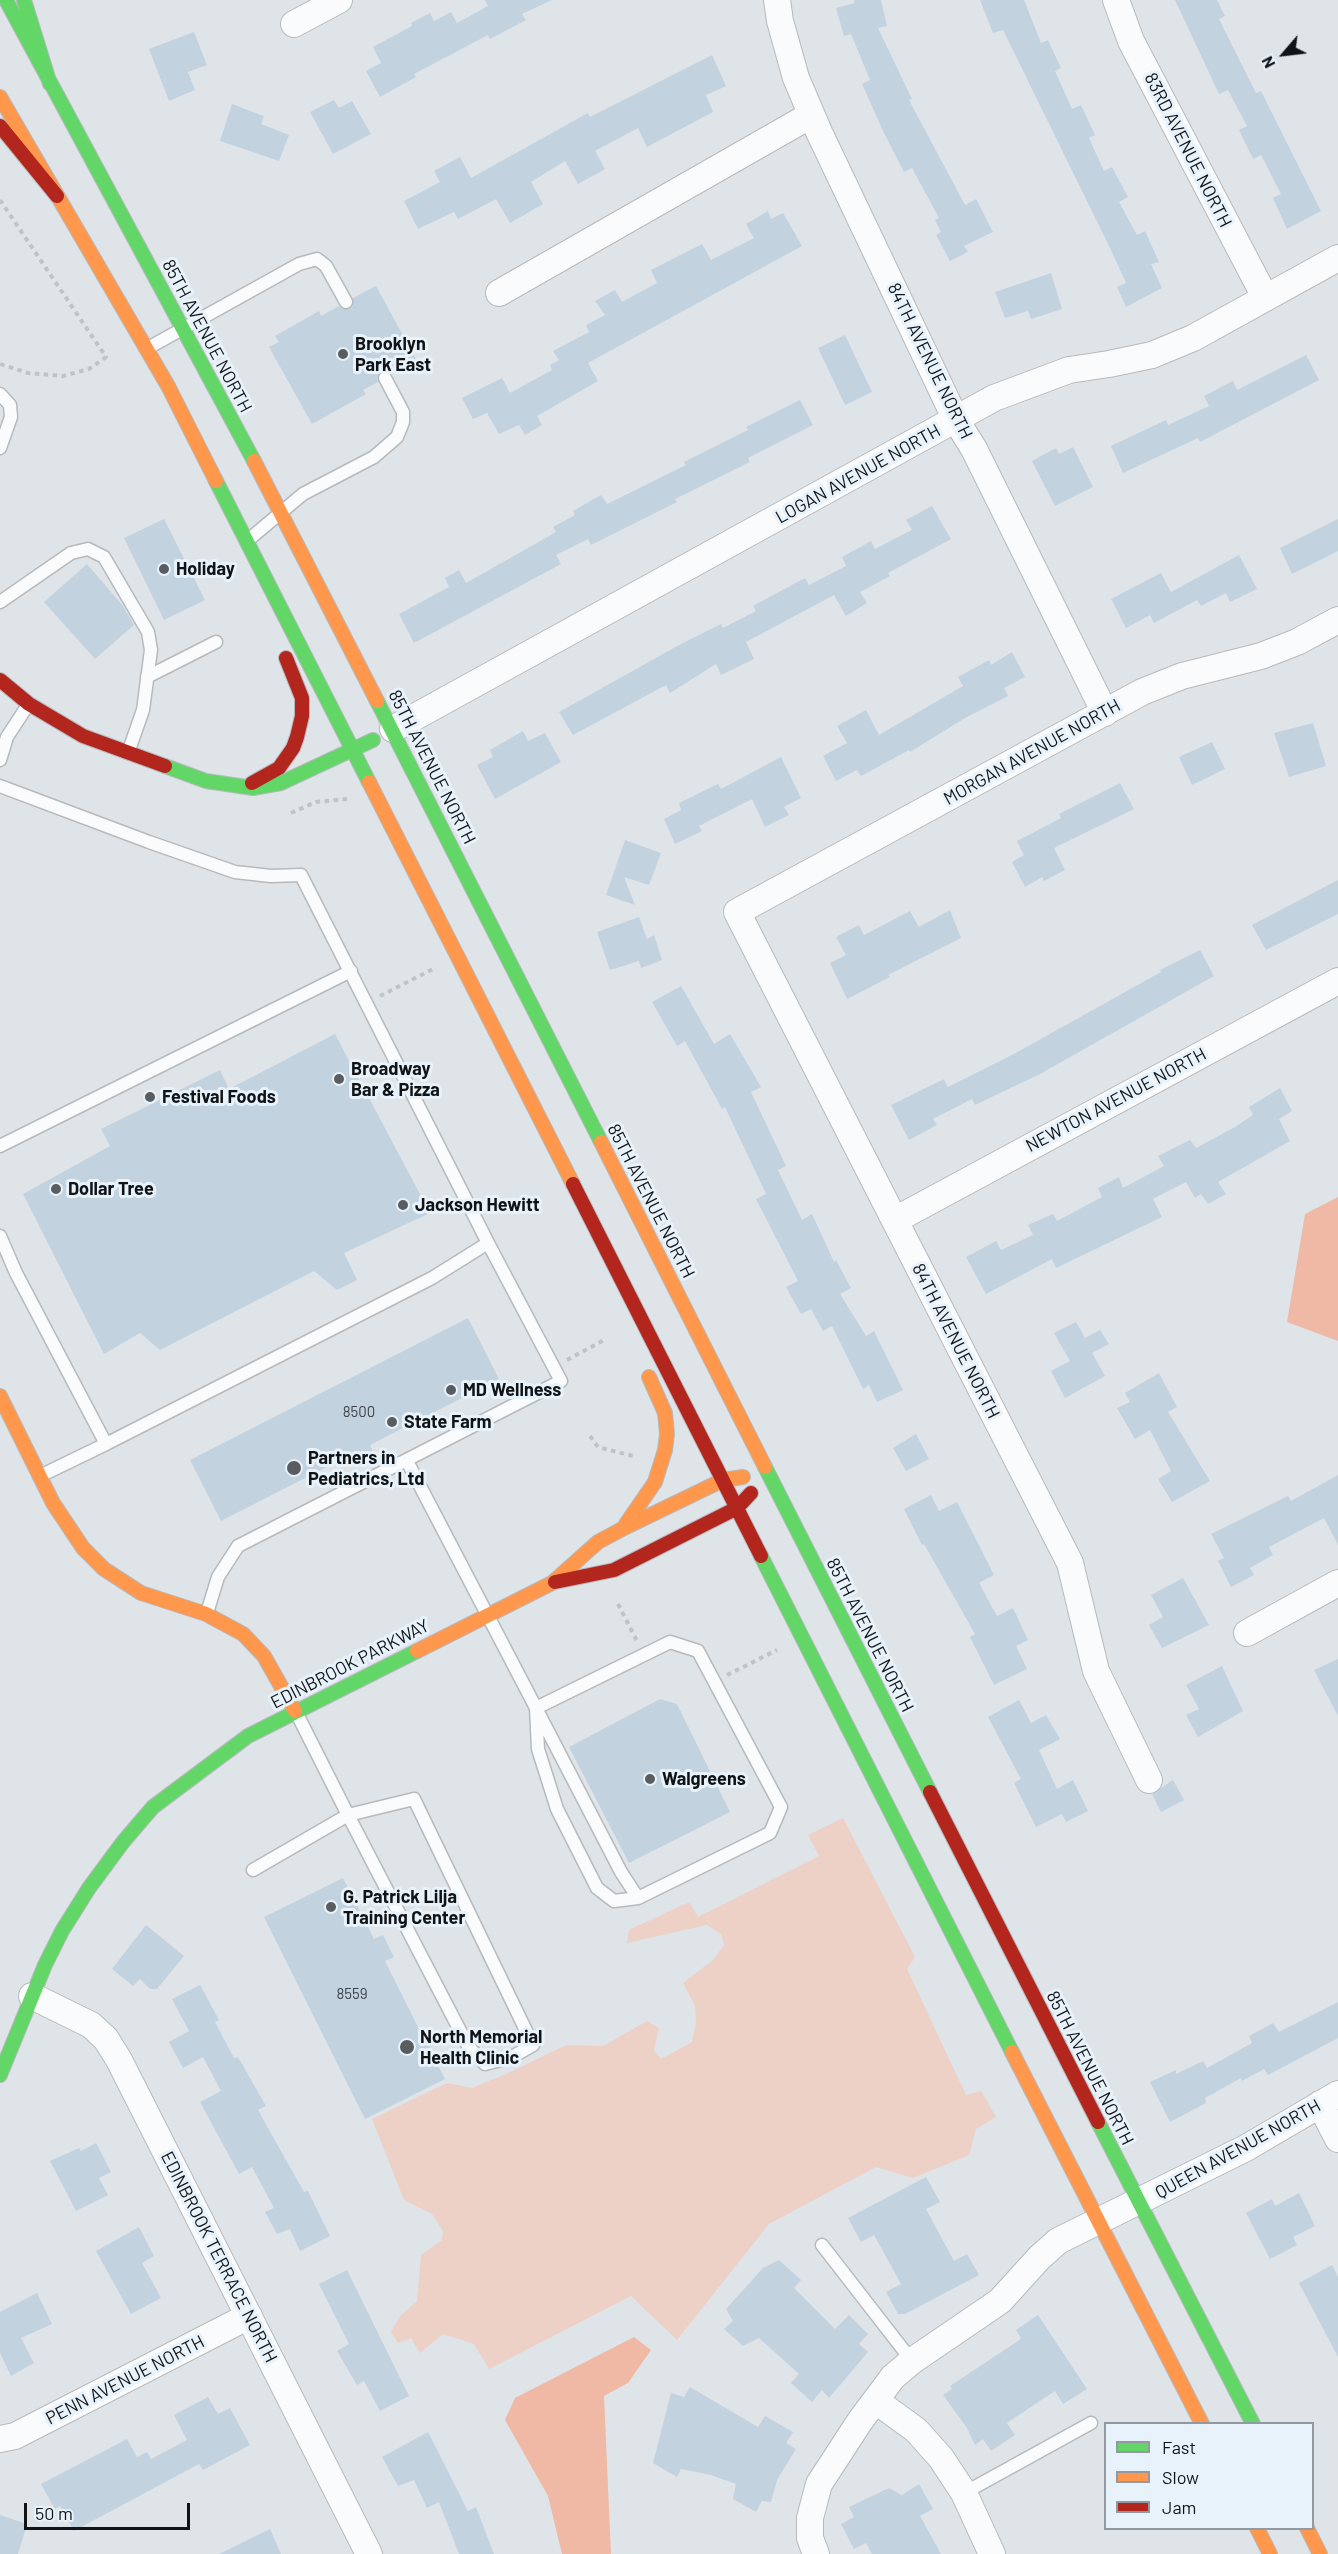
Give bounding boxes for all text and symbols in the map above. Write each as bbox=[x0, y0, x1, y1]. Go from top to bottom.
north arrow bbox=[1254, 24, 1314, 84]
text: N bbox=[1257, 54, 1279, 72]
street label: 83RD AVENUE NORTH bbox=[1140, 69, 1236, 231]
street label: 85TH AVENUE NORTH bbox=[158, 256, 256, 416]
street label: 84TH AVENUE NORTH bbox=[883, 279, 977, 443]
place label: Brooklyn Park East bbox=[355, 333, 431, 376]
marker: Brooklyn Park East bbox=[336, 347, 350, 361]
street label: LOGAN AVENUE NORTH bbox=[772, 420, 944, 528]
place label: Holiday bbox=[176, 558, 235, 580]
marker: Holiday bbox=[157, 562, 171, 576]
street label: 85TH AVENUE NORTH bbox=[384, 686, 480, 848]
street label: MORGAN AVENUE NORTH bbox=[940, 694, 1124, 810]
street label: NEWTON AVENUE NORTH bbox=[1022, 1043, 1210, 1157]
place label: Broadway Bar & Pizza bbox=[351, 1058, 440, 1100]
marker: Broadway Bar & Pizza bbox=[332, 1072, 346, 1086]
place label: Festival Foods bbox=[162, 1086, 276, 1108]
marker: Festival Foods bbox=[143, 1090, 157, 1104]
street label: 85TH AVENUE NORTH bbox=[603, 1120, 699, 1282]
place label: Dollar Tree bbox=[68, 1178, 154, 1200]
marker: Dollar Tree bbox=[49, 1182, 63, 1196]
place label: Jackson Hewitt bbox=[415, 1194, 540, 1216]
marker: Jackson Hewitt bbox=[396, 1198, 410, 1212]
street label: 84TH AVENUE NORTH bbox=[908, 1260, 1004, 1422]
place label: MD Wellness bbox=[463, 1379, 561, 1401]
marker: MD Wellness bbox=[444, 1383, 458, 1397]
house number: 8500 bbox=[343, 1403, 375, 1421]
place label: State Farm bbox=[404, 1411, 492, 1433]
marker: State Farm bbox=[385, 1415, 399, 1429]
place label: Partners in Pediatrics, Ltd bbox=[308, 1447, 424, 1490]
marker: Partners in Pediatrics, Ltd bbox=[285, 1459, 303, 1477]
street label: 85TH AVENUE NORTH bbox=[822, 1554, 918, 1716]
street label: EDINBROOK PARKWAY bbox=[267, 1615, 433, 1713]
place label: Walgreens bbox=[662, 1768, 746, 1790]
marker: Walgreens bbox=[643, 1772, 657, 1786]
place label: G. Patrick Lilja Training Center bbox=[343, 1886, 465, 1928]
marker: G. Patrick Lilja Training Center bbox=[324, 1900, 338, 1914]
house number: 8559 bbox=[336, 1985, 368, 2003]
street label: 85TH AVENUE NORTH bbox=[1042, 1987, 1138, 2149]
place label: North Memorial Health Clinic bbox=[420, 2026, 542, 2068]
marker: North Memorial Health Clinic bbox=[398, 2038, 416, 2056]
street label: QUEEN AVENUE NORTH bbox=[1152, 2095, 1324, 2203]
street label: EDINBROOK TERRACE NORTH bbox=[156, 2148, 282, 2366]
street label: PENN AVENUE NORTH bbox=[42, 2331, 208, 2429]
legend bbox=[1104, 2422, 1314, 2530]
text: Fast bbox=[1162, 2436, 1196, 2458]
text: Slow bbox=[1162, 2466, 1199, 2488]
scale bar bbox=[27, 2491, 194, 2529]
text: Jam bbox=[1162, 2496, 1196, 2518]
text: 50 m bbox=[35, 2502, 73, 2524]

